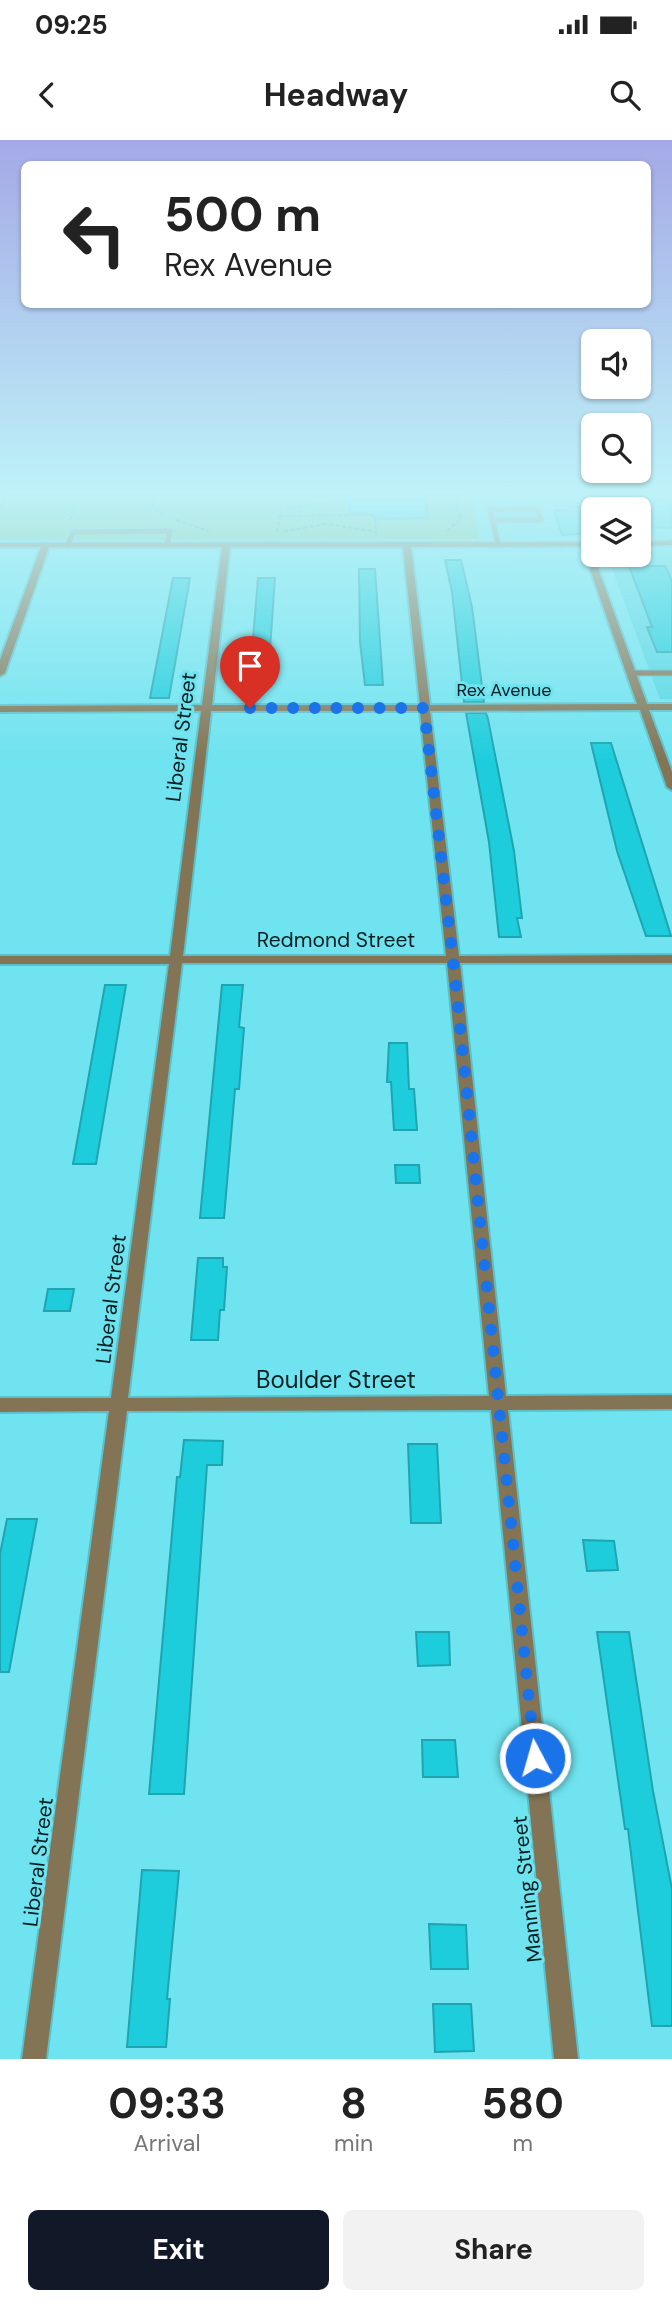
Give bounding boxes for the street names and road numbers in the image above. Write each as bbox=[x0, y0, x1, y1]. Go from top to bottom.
street label: Liberal Street bbox=[159, 671, 203, 803]
street label: Rex Avenue bbox=[457, 678, 551, 702]
street label: Redmond Street bbox=[257, 926, 415, 954]
street label: Liberal Street bbox=[89, 1233, 133, 1365]
street label: Boulder Street bbox=[256, 1364, 416, 1395]
street label: Liberal Street bbox=[16, 1796, 60, 1928]
street label: Manning Street bbox=[505, 1814, 549, 1964]

